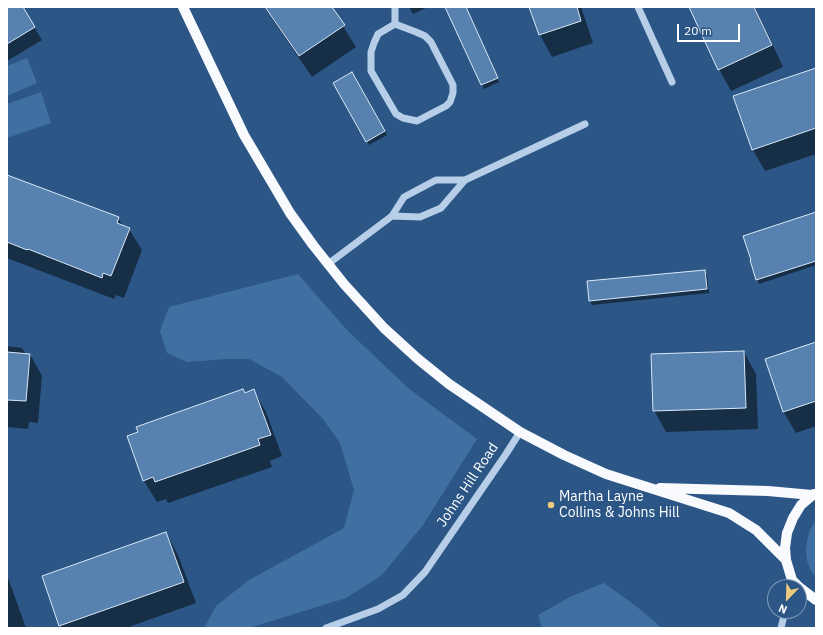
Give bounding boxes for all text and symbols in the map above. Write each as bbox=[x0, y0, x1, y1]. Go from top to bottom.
scale bar bbox=[679, 16, 742, 42]
text: 20 m bbox=[684, 23, 712, 38]
street label: Johns Hill Road bbox=[434, 440, 502, 530]
place label: Martha Layne Collins & Johns Hill bbox=[559, 489, 680, 522]
marker: Martha Layne Collins & Johns Hill bbox=[546, 500, 556, 510]
north arrow bbox=[767, 579, 807, 619]
text: N bbox=[776, 601, 789, 617]

